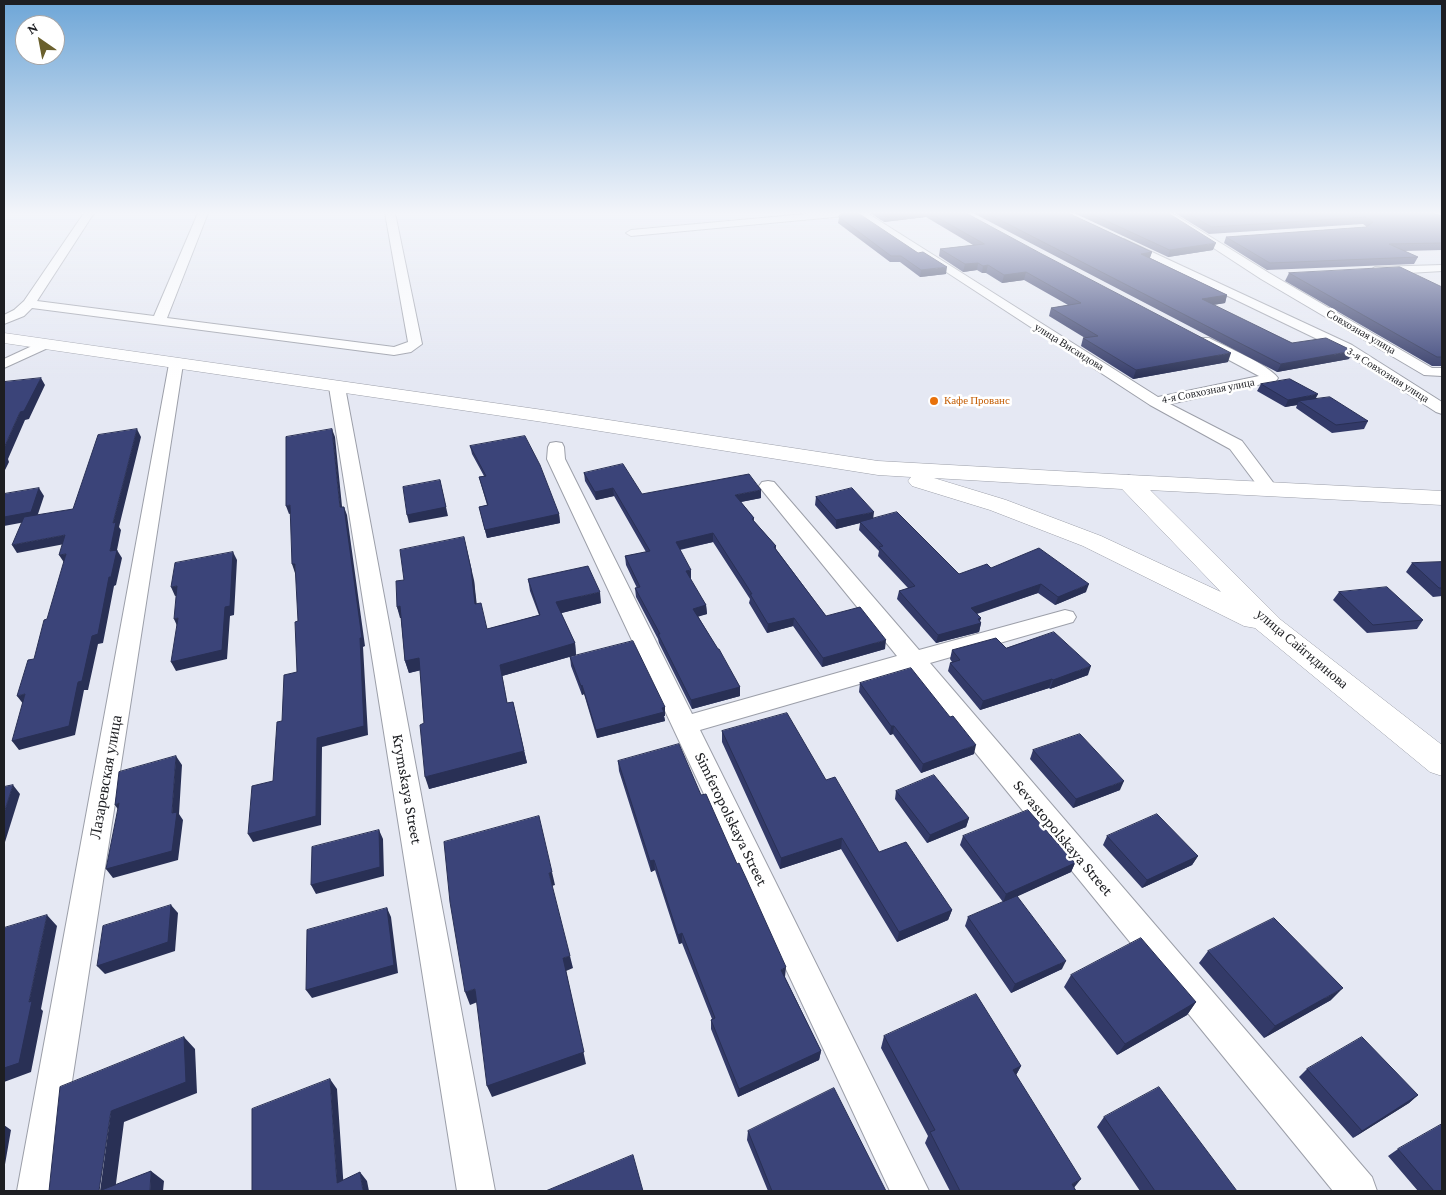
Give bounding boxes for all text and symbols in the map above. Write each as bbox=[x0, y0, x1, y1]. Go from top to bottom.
north arrow bbox=[15, 15, 65, 65]
text: N bbox=[24, 19, 41, 38]
street label: Совхозная улица bbox=[1324, 307, 1398, 357]
street label: улица Висаидова bbox=[1032, 320, 1106, 374]
street label: 3-я Совхозная улица bbox=[1344, 344, 1432, 406]
street label: 4-я Совхозная улица bbox=[1160, 375, 1256, 407]
place label: Кафе Прованс bbox=[944, 394, 1010, 408]
marker: Кафе Прованс bbox=[928, 395, 940, 407]
street label: улица Сайгидинова bbox=[1252, 606, 1352, 692]
street label: Лазаревская улица bbox=[86, 714, 126, 840]
street label: Krymskaya Street bbox=[388, 732, 426, 846]
street label: Simferopolskaya Street bbox=[690, 749, 772, 889]
street label: Sevastopolskaya Street bbox=[1009, 776, 1117, 900]

